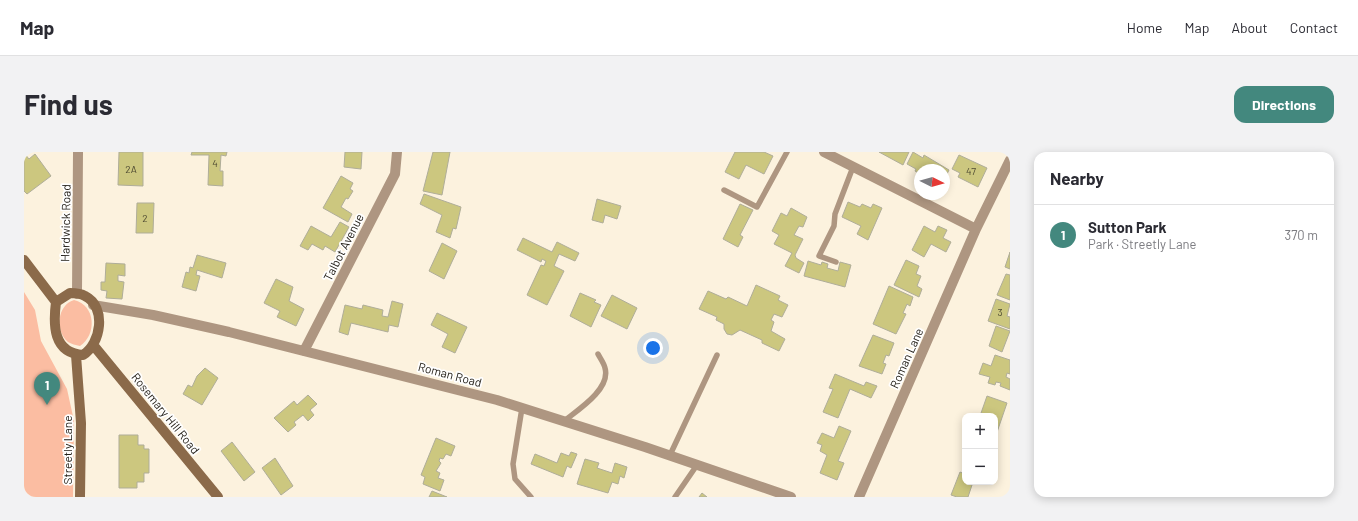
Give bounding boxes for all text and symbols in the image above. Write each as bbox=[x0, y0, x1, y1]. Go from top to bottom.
text: Map bbox=[20, 16, 54, 39]
text: Home bbox=[1127, 19, 1163, 36]
text: Map bbox=[1185, 19, 1209, 36]
text: About bbox=[1231, 19, 1268, 36]
text: Contact bbox=[1290, 19, 1338, 36]
button: Directions bbox=[1234, 86, 1334, 123]
text: Find us bbox=[24, 87, 113, 121]
house number: 4 bbox=[212, 157, 218, 169]
house number: 2A bbox=[125, 163, 137, 175]
north arrow bbox=[914, 164, 950, 200]
house number: 47 bbox=[966, 165, 976, 177]
text: Nearby bbox=[1050, 168, 1104, 188]
street label: Hardwick Road bbox=[57, 184, 73, 262]
street label: Talbot Avenue bbox=[320, 211, 366, 283]
house number: 2 bbox=[142, 212, 148, 224]
text: Sutton Park bbox=[1088, 218, 1166, 236]
text: 1 bbox=[1061, 227, 1065, 243]
text: 370 m bbox=[1284, 227, 1318, 243]
text: Park · Streetly Lane bbox=[1088, 236, 1196, 252]
house number: 3 bbox=[997, 306, 1003, 318]
street label: Roman Lane bbox=[886, 326, 926, 390]
your location bbox=[643, 338, 663, 358]
street label: Roman Road bbox=[417, 359, 483, 389]
street label: Rosemary Hill Road bbox=[129, 370, 203, 456]
pin: 1 bbox=[34, 372, 60, 405]
map controls bbox=[962, 413, 998, 485]
button: + bbox=[962, 413, 998, 449]
street label: Streetly Lane bbox=[60, 415, 74, 485]
button: − bbox=[962, 449, 998, 485]

